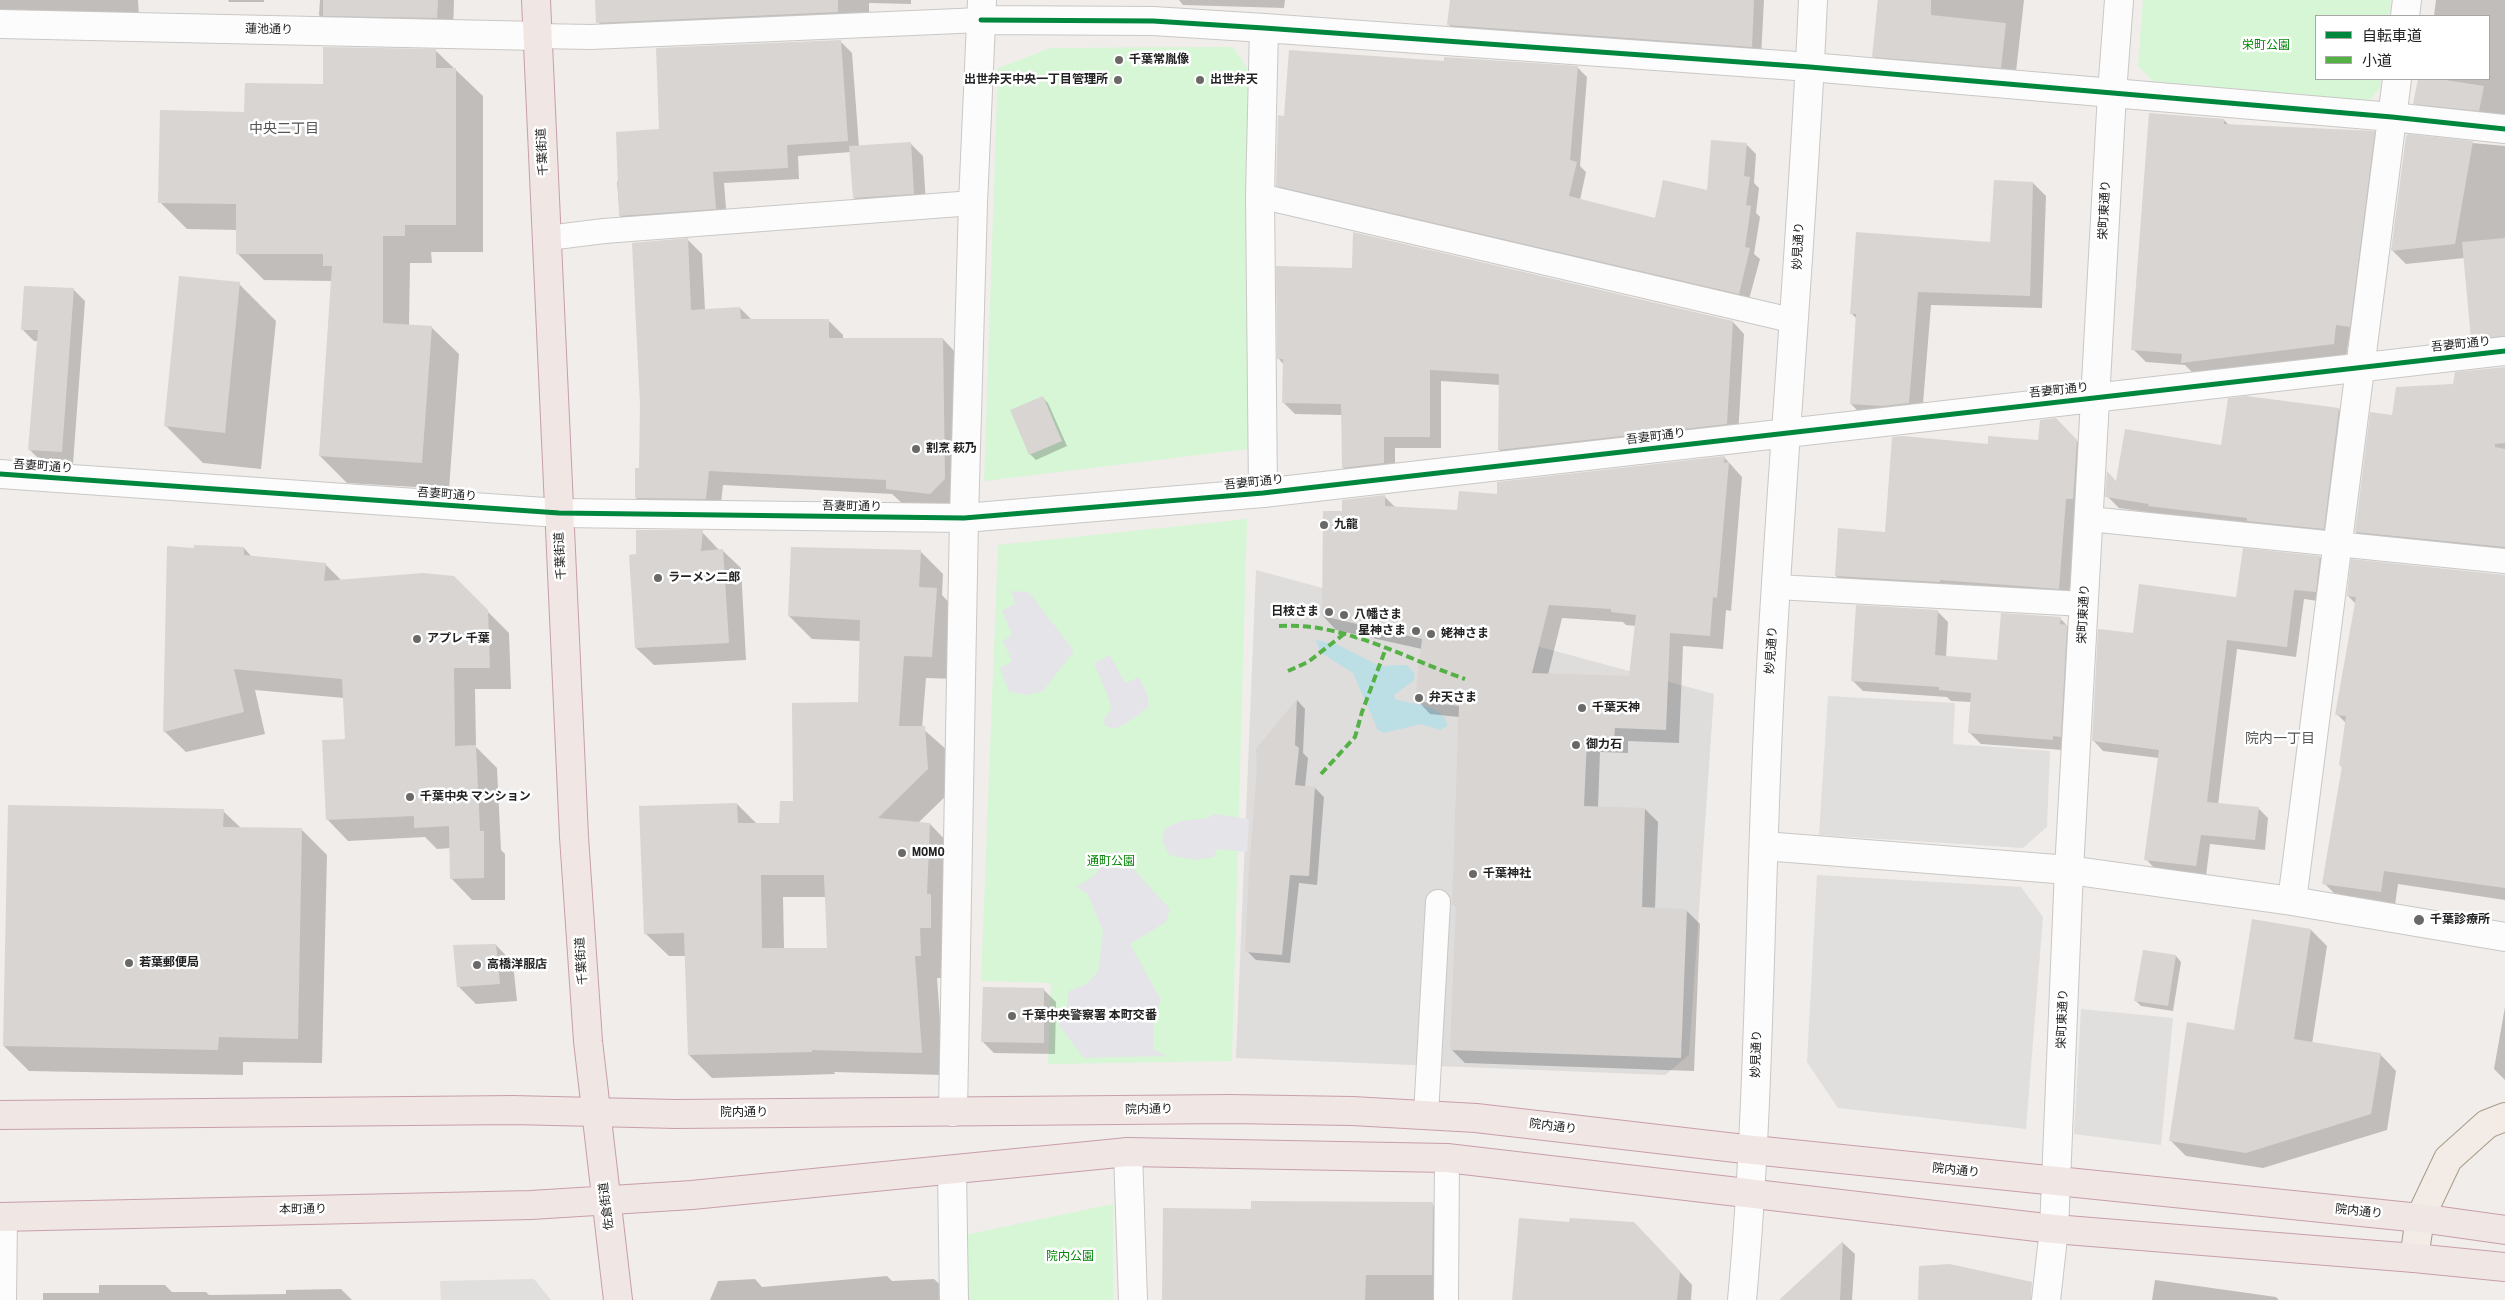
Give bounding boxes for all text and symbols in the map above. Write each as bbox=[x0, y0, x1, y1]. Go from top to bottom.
legend bbox=[2315, 15, 2490, 80]
street label: 蓮池通り bbox=[245, 22, 293, 38]
text: 自転車道 bbox=[2362, 27, 2422, 45]
park label: 栄町公園 bbox=[2242, 39, 2290, 53]
text: 小道 bbox=[2362, 52, 2392, 70]
place label: 千葉常胤像 bbox=[1129, 53, 1189, 67]
marker: 千葉常胤像 bbox=[1113, 54, 1125, 66]
place label: 出世弁天中央一丁目管理所 bbox=[964, 73, 1108, 87]
place label: 出世弁天 bbox=[1210, 73, 1258, 87]
marker: 出世弁天中央一丁目管理所 bbox=[1112, 74, 1124, 86]
marker: 出世弁天 bbox=[1194, 74, 1206, 86]
district label: 中央二丁目 bbox=[249, 121, 319, 137]
street label: 千葉街道 bbox=[535, 128, 551, 176]
street label: 栄町東通り bbox=[2096, 180, 2114, 240]
street label: 妙見通り bbox=[1791, 222, 1807, 270]
street label: 吾妻町通り bbox=[2430, 335, 2492, 355]
street label: 吾妻町通り bbox=[2028, 381, 2090, 401]
street label: 吾妻町通り bbox=[1625, 426, 1687, 448]
place label: 割烹 萩乃 bbox=[926, 442, 977, 456]
marker: 割烹 萩乃 bbox=[910, 443, 922, 455]
street label: 吾妻町通り bbox=[13, 458, 73, 476]
street label: 吾妻町通り bbox=[1223, 473, 1285, 493]
street label: 吾妻町通り bbox=[417, 486, 477, 504]
street label: 吾妻町通り bbox=[822, 499, 882, 515]
place label: 九龍 bbox=[1334, 518, 1358, 532]
marker: 九龍 bbox=[1318, 519, 1330, 531]
street label: 千葉街道 bbox=[553, 532, 569, 580]
place label: ラーメン二郎 bbox=[668, 571, 740, 585]
marker: ラーメン二郎 bbox=[652, 572, 664, 584]
street label: 栄町東通り bbox=[2075, 584, 2093, 644]
place label: 日枝さま bbox=[1271, 605, 1319, 619]
marker: 日枝さま bbox=[1323, 606, 1335, 618]
place label: 八幡さま bbox=[1354, 608, 1402, 622]
marker: 八幡さま bbox=[1338, 609, 1350, 621]
place label: 星神さま bbox=[1358, 624, 1406, 638]
marker: 星神さま bbox=[1410, 625, 1422, 637]
street label: 妙見通り bbox=[1763, 626, 1781, 674]
place label: 姥神さま bbox=[1441, 627, 1489, 641]
marker: 姥神さま bbox=[1425, 628, 1437, 640]
place label: アプレ 千葉 bbox=[427, 632, 490, 646]
marker: アプレ 千葉 bbox=[411, 633, 423, 645]
place label: 弁天さま bbox=[1429, 691, 1477, 705]
marker: 弁天さま bbox=[1413, 692, 1425, 704]
place label: 千葉天神 bbox=[1592, 701, 1640, 715]
marker: 千葉天神 bbox=[1576, 702, 1588, 714]
district label: 院内一丁目 bbox=[2245, 731, 2315, 747]
place label: 御力石 bbox=[1586, 738, 1622, 752]
marker: 御力石 bbox=[1570, 739, 1582, 751]
place label: 千葉中央 マンション bbox=[420, 790, 531, 804]
marker: 千葉中央 マンション bbox=[404, 791, 416, 803]
place label: MOMO bbox=[912, 846, 945, 860]
marker: MOMO bbox=[896, 847, 908, 859]
park label: 通町公園 bbox=[1087, 855, 1135, 869]
place label: 千葉神社 bbox=[1483, 867, 1531, 881]
marker: 千葉神社 bbox=[1467, 868, 1479, 880]
marker: 千葉診療所 bbox=[2412, 913, 2426, 927]
place label: 千葉診療所 bbox=[2430, 913, 2490, 927]
street label: 千葉街道 bbox=[573, 937, 591, 985]
place label: 若葉郵便局 bbox=[139, 956, 199, 970]
marker: 若葉郵便局 bbox=[123, 957, 135, 969]
place label: 高橋洋服店 bbox=[487, 958, 547, 972]
marker: 高橋洋服店 bbox=[471, 959, 483, 971]
street label: 栄町東通り bbox=[2055, 989, 2071, 1049]
place label: 千葉中央警察署 本町交番 bbox=[1022, 1009, 1157, 1023]
marker: 千葉中央警察署 本町交番 bbox=[1006, 1010, 1018, 1022]
street label: 妙見通り bbox=[1749, 1030, 1765, 1078]
street label: 院内通り bbox=[1125, 1102, 1173, 1118]
street label: 院内通り bbox=[720, 1106, 768, 1120]
street label: 院内通り bbox=[1528, 1117, 1578, 1137]
street label: 院内通り bbox=[1931, 1161, 1981, 1181]
street label: 佐倉街道 bbox=[597, 1181, 617, 1231]
street label: 本町通り bbox=[279, 1202, 327, 1218]
street label: 院内通り bbox=[2334, 1202, 2384, 1222]
park label: 院内公園 bbox=[1046, 1250, 1094, 1264]

